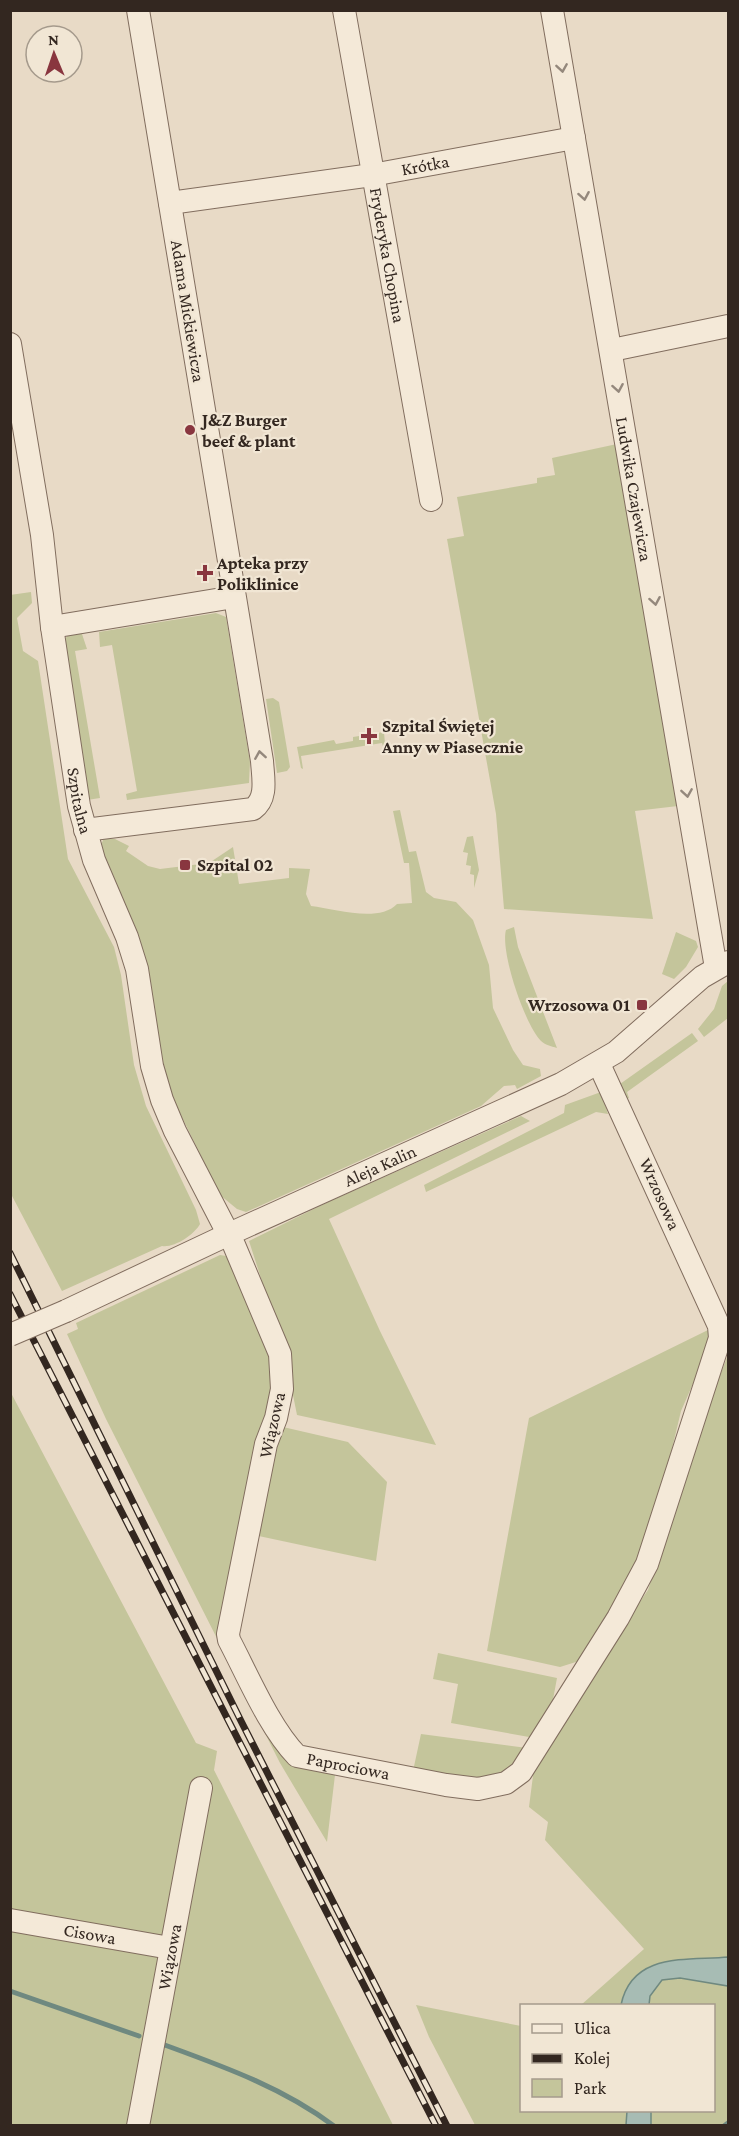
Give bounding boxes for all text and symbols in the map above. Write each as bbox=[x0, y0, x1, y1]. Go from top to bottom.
north arrow bbox=[24, 24, 84, 84]
text: N bbox=[48, 31, 59, 48]
one-way arrow bbox=[555, 63, 568, 73]
street label: Krótka bbox=[400, 151, 451, 179]
street label: Fryderyka Chopina bbox=[366, 186, 409, 324]
one-way arrow bbox=[577, 190, 590, 200]
street label: Adama Mickiewicza bbox=[167, 238, 209, 384]
one-way arrow bbox=[611, 382, 624, 392]
place label: J&Z Burger beef & plant bbox=[200, 410, 296, 451]
street label: Ludwika Czajewicza bbox=[612, 415, 656, 563]
marker: J&Z Burger beef & plant bbox=[183, 423, 197, 437]
place label: Apteka przy Poliklinice bbox=[216, 553, 308, 594]
marker: Apteka przy Poliklinice bbox=[198, 566, 212, 580]
one-way arrow bbox=[648, 595, 661, 605]
place label: Szpital Świętej Anny w Piasecznie bbox=[381, 716, 523, 757]
marker: Szpital Świętej Anny w Piasecznie bbox=[360, 727, 378, 745]
one-way arrow bbox=[255, 750, 267, 759]
street label: Szpitalna bbox=[63, 766, 96, 836]
one-way arrow bbox=[680, 788, 692, 798]
place label: Szpital 02 bbox=[197, 855, 273, 875]
marker: Szpital 02 bbox=[178, 858, 192, 872]
place label: Wrzosowa 01 bbox=[527, 995, 630, 1015]
marker: Wrzosowa 01 bbox=[635, 998, 649, 1012]
street label: Aleja Kalin bbox=[341, 1141, 419, 1191]
street label: Wrzosowa bbox=[635, 1155, 685, 1233]
street label: Wiązowa bbox=[255, 1390, 289, 1460]
street label: Paprociowa bbox=[305, 1748, 391, 1784]
street label: Cisowa bbox=[62, 1920, 118, 1948]
street label: Wiązowa bbox=[154, 1922, 186, 1992]
legend bbox=[520, 2004, 715, 2112]
text: Ulica bbox=[574, 2018, 611, 2038]
text: Kolej bbox=[574, 2048, 610, 2069]
text: Park bbox=[574, 2078, 606, 2098]

